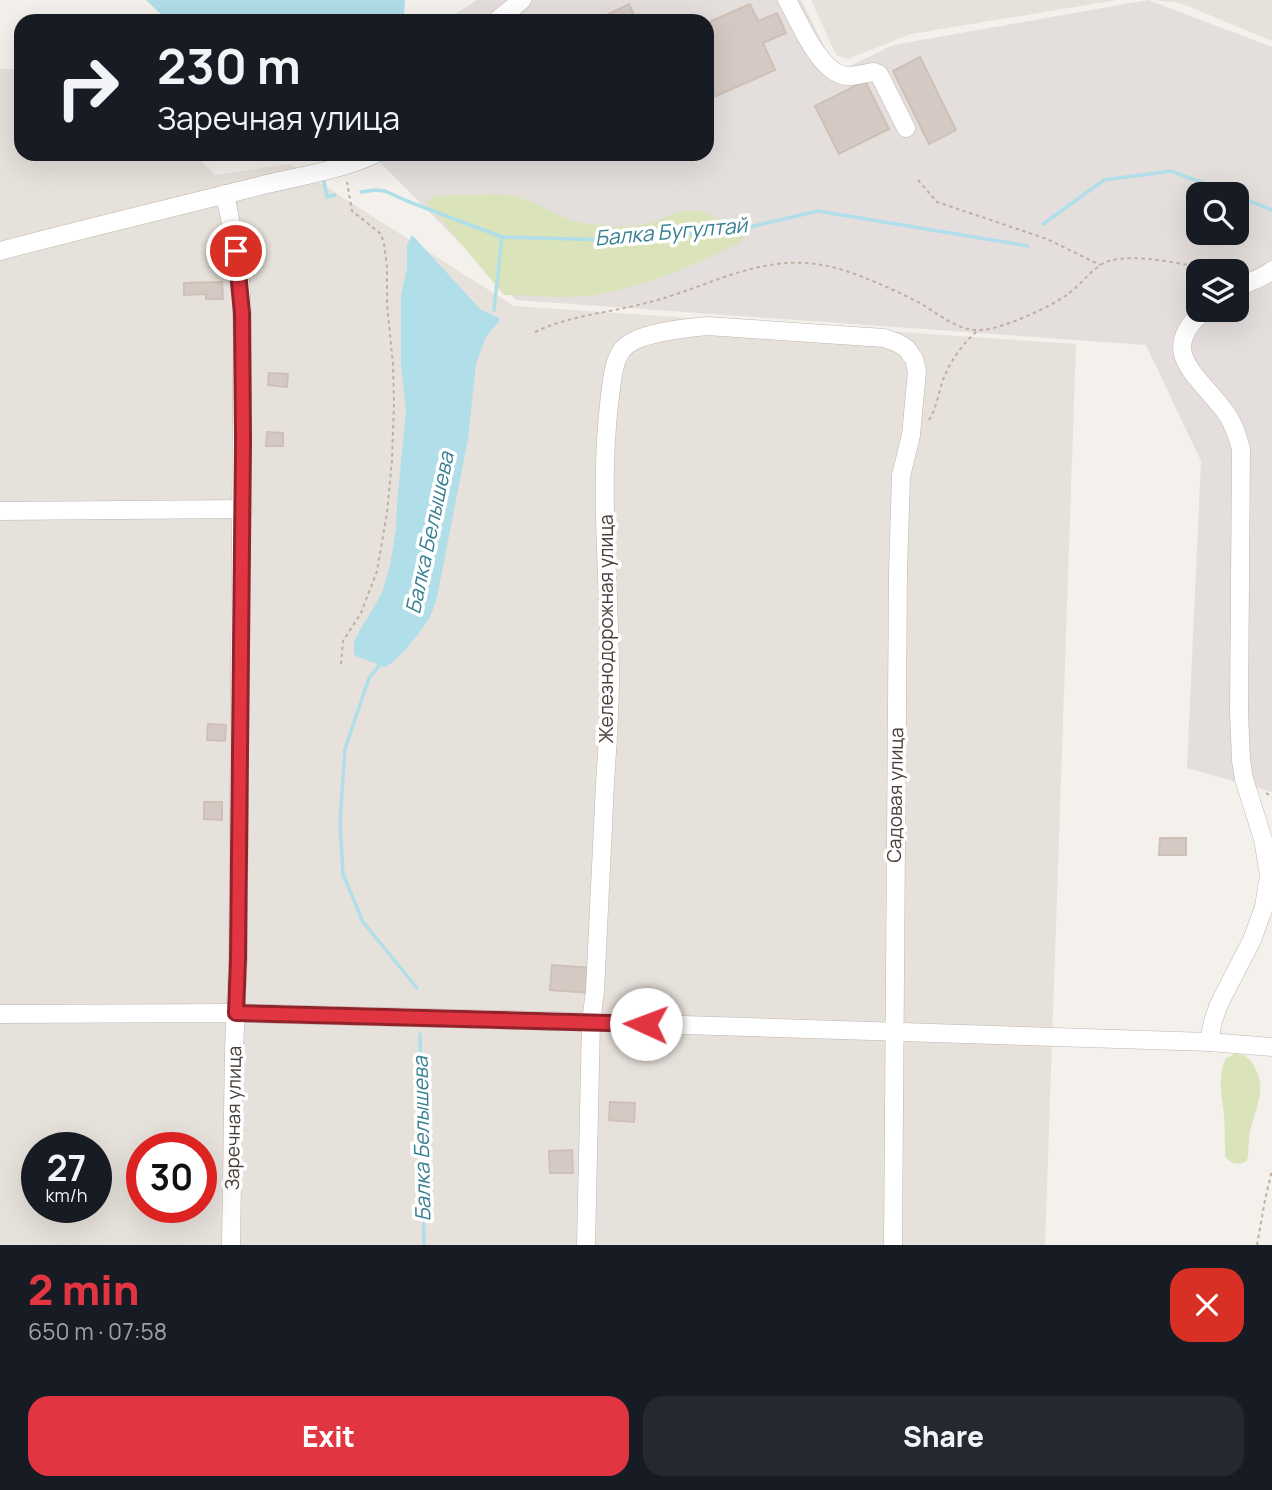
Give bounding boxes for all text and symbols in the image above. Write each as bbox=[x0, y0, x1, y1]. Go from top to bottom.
text: 230 m bbox=[157, 32, 301, 99]
icon: right bbox=[42, 42, 133, 133]
text: Заречная улица bbox=[157, 96, 400, 140]
map controls bbox=[1186, 182, 1249, 322]
button: search bbox=[1186, 182, 1249, 245]
water label: Балка Бугултай bbox=[594, 210, 750, 252]
pin bbox=[206, 221, 266, 281]
icon: arrive bbox=[217, 232, 255, 270]
button: layers bbox=[1186, 259, 1249, 322]
water label: Балка Белышева bbox=[398, 448, 460, 616]
street label: Железнодорожная улица bbox=[593, 514, 619, 744]
street label: Садовая улица bbox=[881, 727, 909, 863]
position arrow bbox=[609, 987, 683, 1061]
street label: Заречная улица bbox=[219, 1046, 247, 1190]
water label: Балка Белышева bbox=[406, 1055, 436, 1222]
speed limit sign: 30 bbox=[126, 1132, 217, 1223]
text: 27 bbox=[47, 1144, 86, 1192]
text: km/h bbox=[46, 1183, 87, 1207]
text: 2 min bbox=[28, 1260, 139, 1318]
button: close bbox=[1170, 1268, 1244, 1342]
text: 650 m · 07:58 bbox=[28, 1315, 167, 1347]
button: Exit bbox=[28, 1396, 629, 1476]
button: Share bbox=[643, 1396, 1244, 1476]

